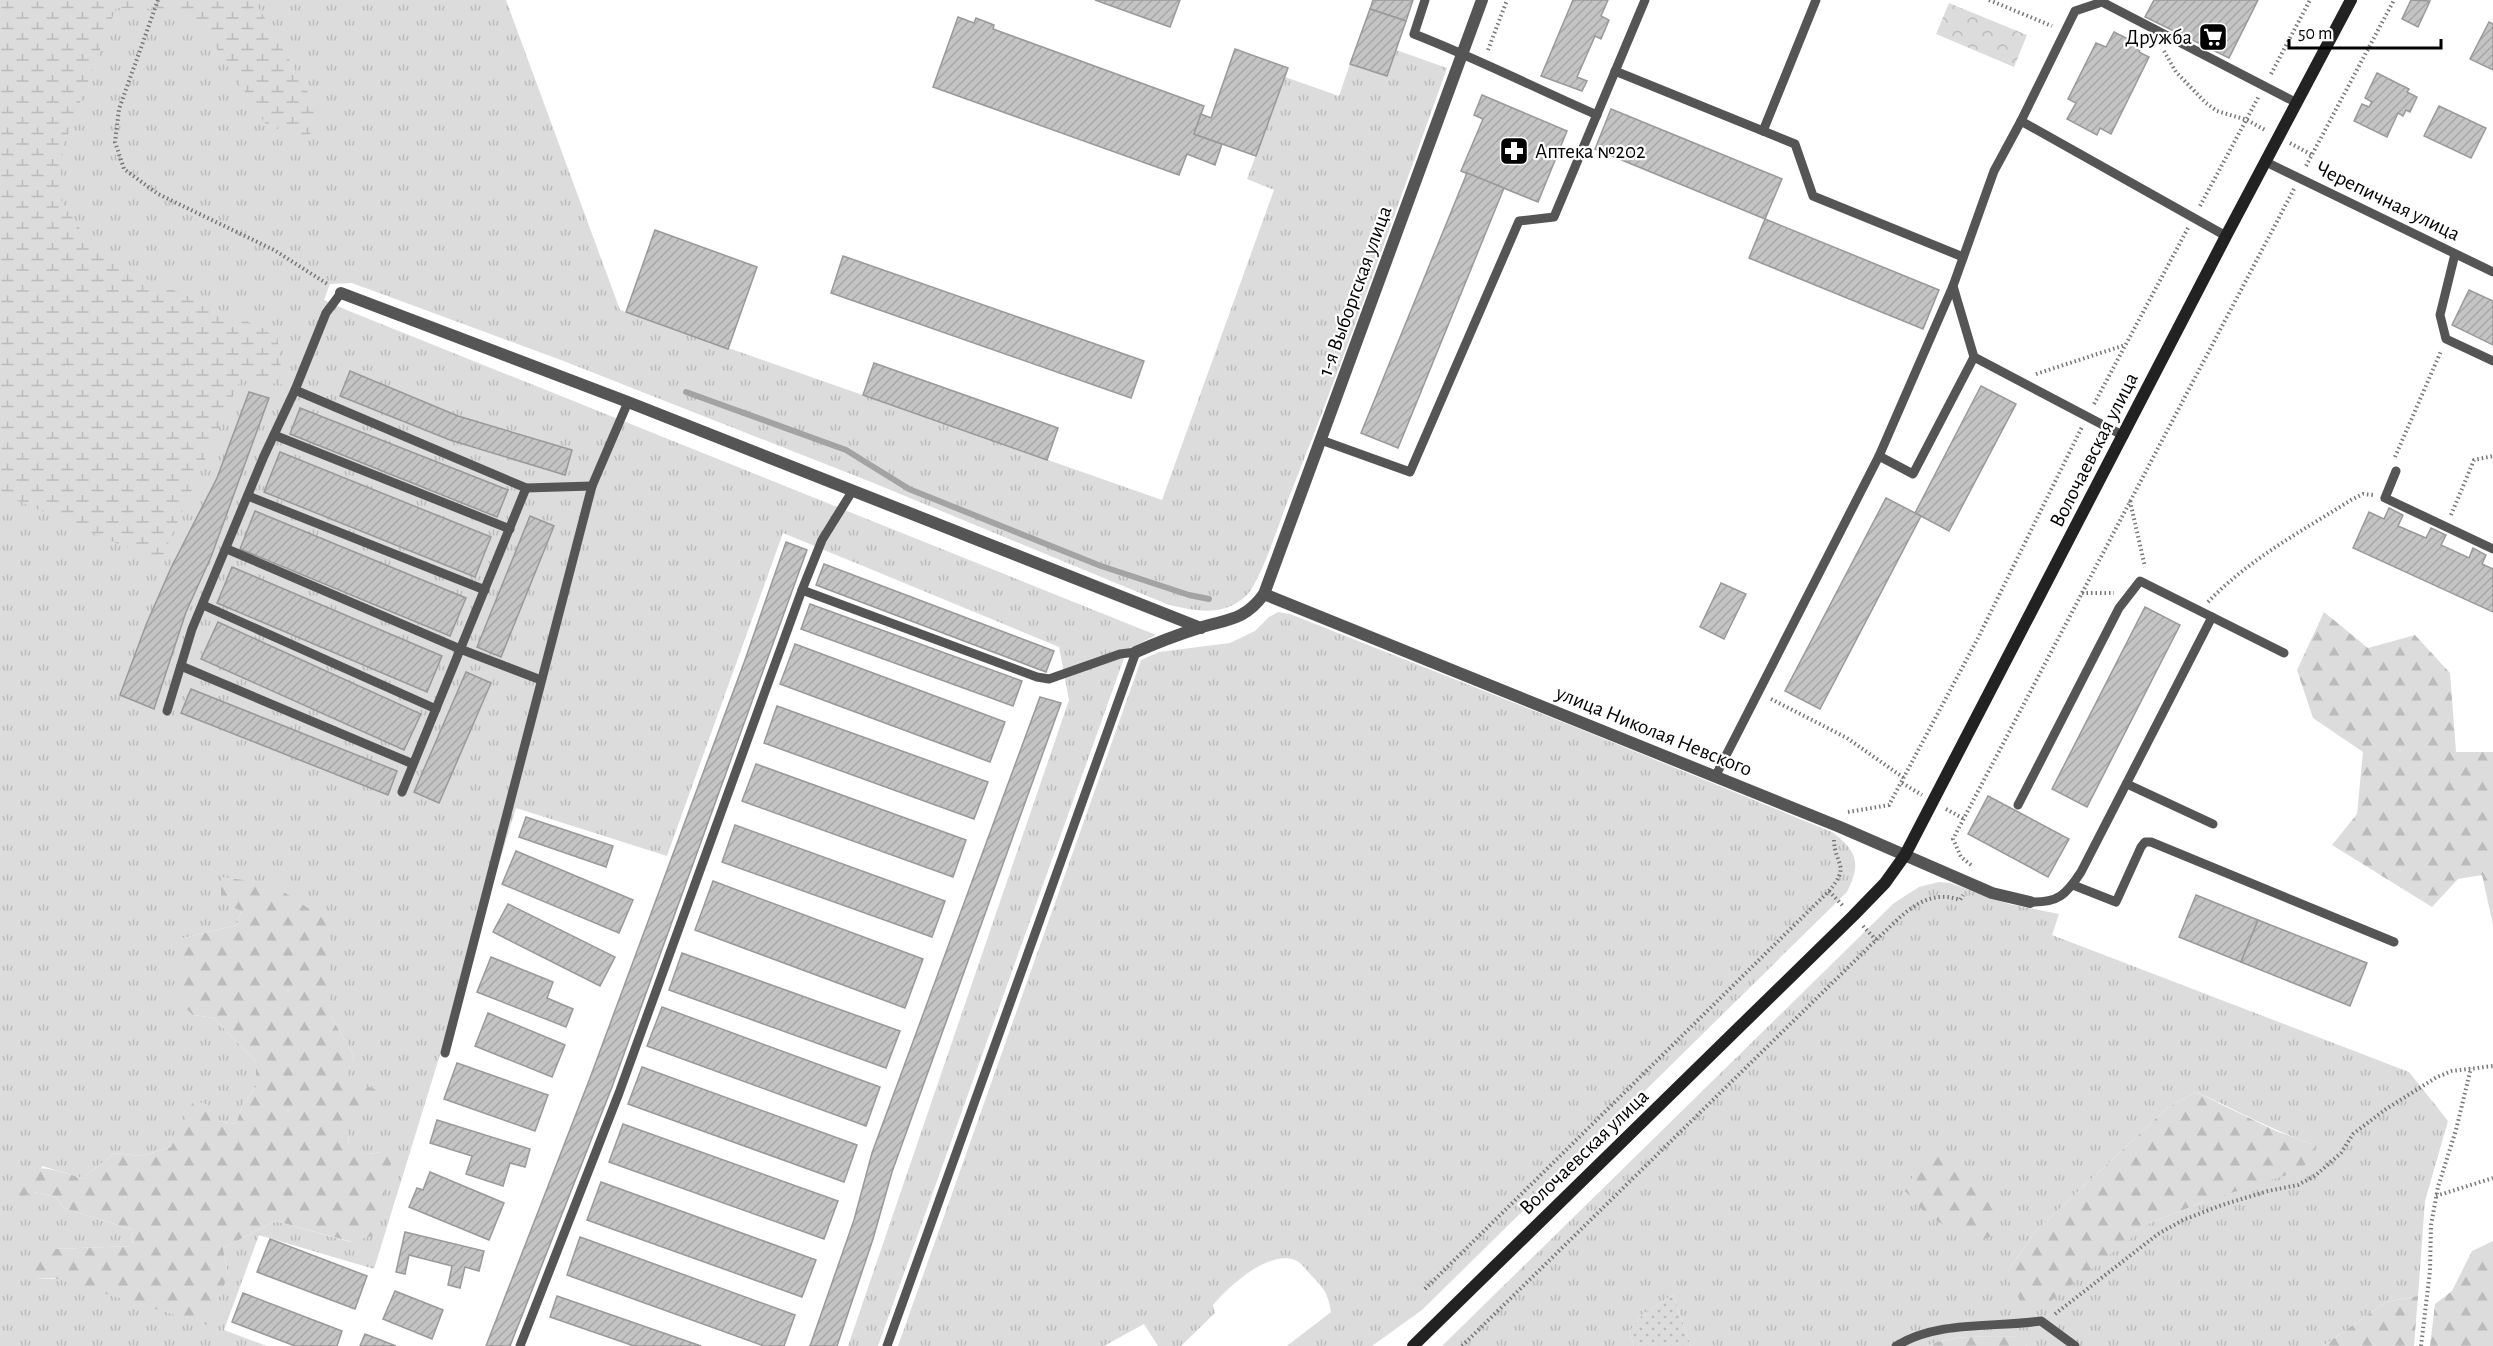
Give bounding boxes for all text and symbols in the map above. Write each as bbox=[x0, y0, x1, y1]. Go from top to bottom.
scale bar bbox=[2289, 12, 2440, 50]
supermarket icon: Дружба bbox=[2197, 21, 2229, 53]
text: 50 m bbox=[2298, 25, 2332, 43]
place label: Дружба bbox=[2125, 27, 2192, 48]
pharmacy icon: Аптека №202 bbox=[1498, 135, 1530, 167]
place label: Аптека №202 bbox=[1535, 141, 1646, 162]
street label: Черепичная улица bbox=[2313, 157, 2464, 245]
street label: 1-я Выборгская улица bbox=[1314, 203, 1396, 379]
street label: Волочаевская улица bbox=[2046, 369, 2142, 531]
street label: улица Николая Невского bbox=[1552, 682, 1755, 780]
street label: Волочаевская улица bbox=[1515, 1085, 1653, 1219]

